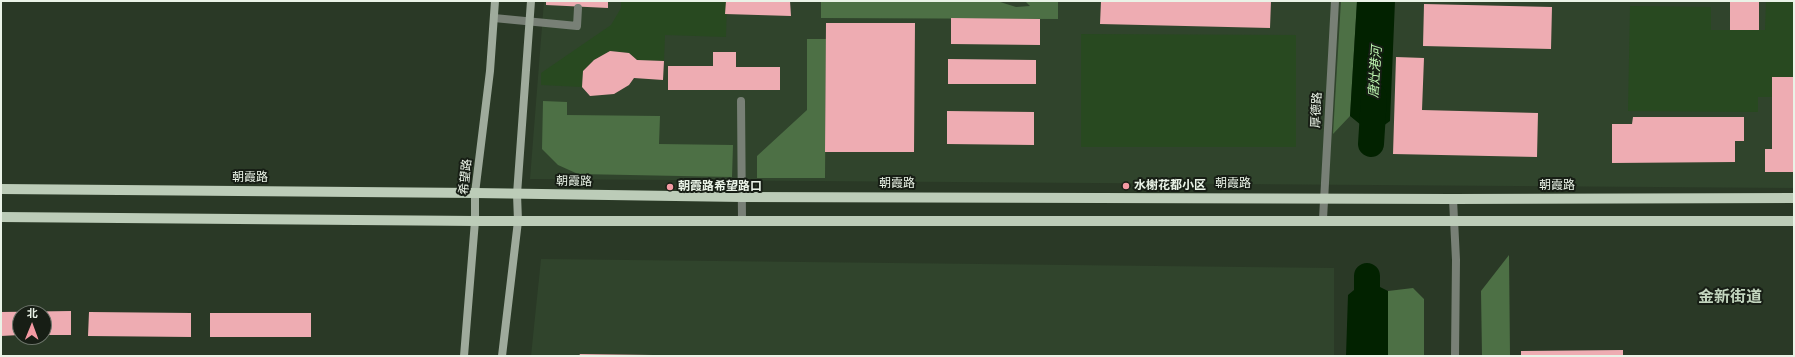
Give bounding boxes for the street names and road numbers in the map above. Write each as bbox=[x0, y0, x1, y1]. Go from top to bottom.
street label: 厚德路 bbox=[1309, 92, 1325, 128]
street label: 希望路 bbox=[457, 158, 475, 196]
street label: 朝霞路 bbox=[232, 171, 268, 185]
street label: 朝霞路 bbox=[556, 174, 592, 190]
street label: 朝霞路 bbox=[879, 177, 915, 191]
street label: 朝霞路 bbox=[1215, 177, 1251, 191]
street label: 朝霞路 bbox=[1539, 179, 1575, 193]

